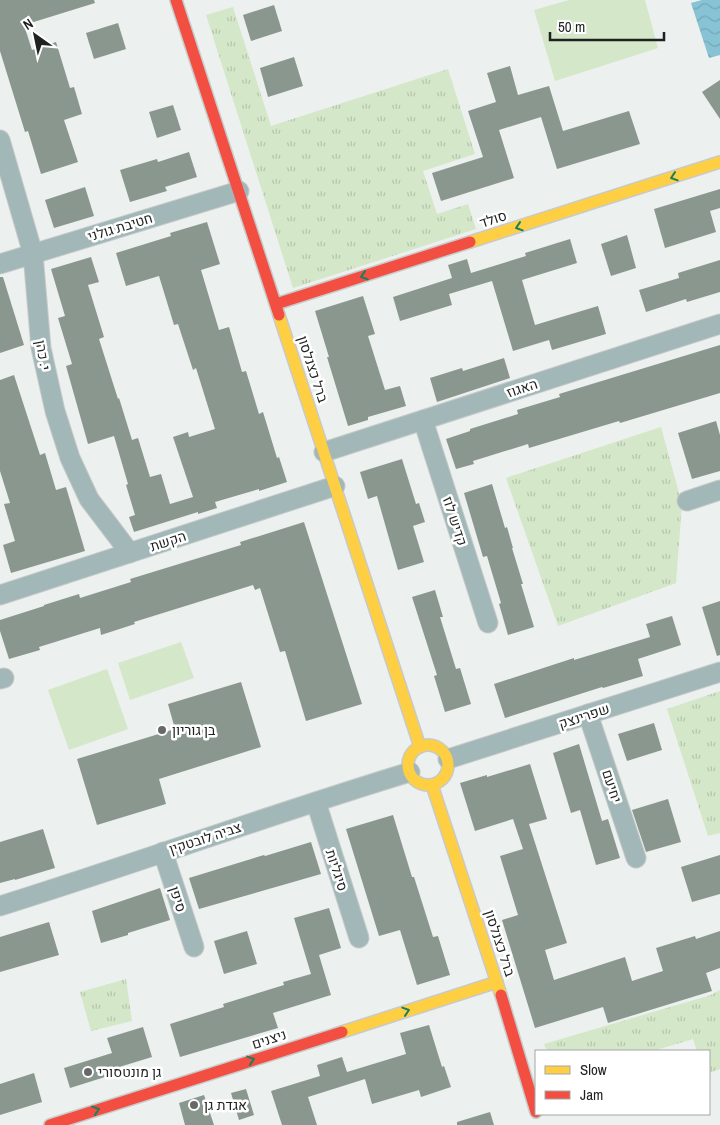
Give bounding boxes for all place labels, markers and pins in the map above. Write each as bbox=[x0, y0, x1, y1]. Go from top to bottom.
place label: בן גוריון bbox=[172, 721, 216, 739]
marker: בן גוריון bbox=[156, 724, 168, 736]
place label: גן מונטסורי bbox=[98, 1063, 162, 1081]
marker: גן מונטסורי bbox=[82, 1066, 94, 1078]
place label: אגדת גן bbox=[204, 1096, 247, 1114]
marker: אגדת גן bbox=[188, 1099, 200, 1111]

